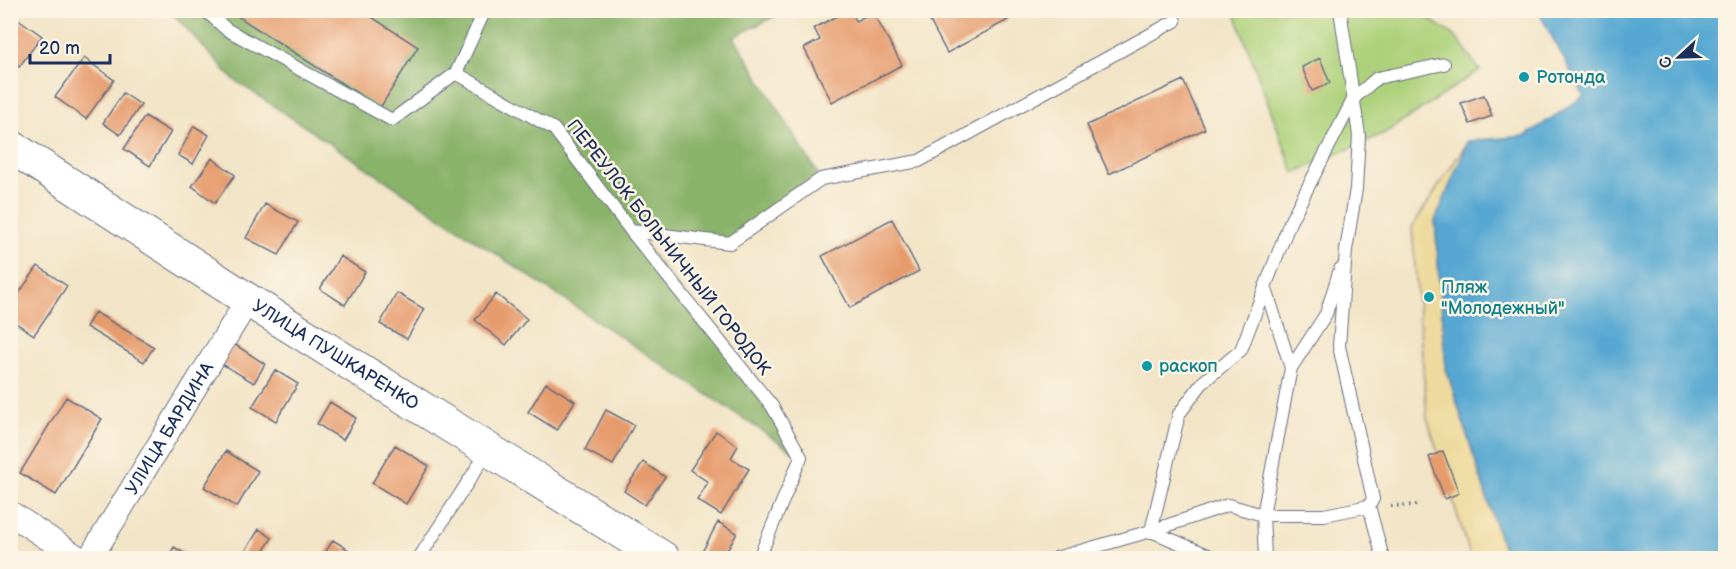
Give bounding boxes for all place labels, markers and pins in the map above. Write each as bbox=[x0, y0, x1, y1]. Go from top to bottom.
place label: Ротонда bbox=[1536, 67, 1606, 88]
marker: Ротонда bbox=[1517, 70, 1531, 84]
place label: Пляж "Молодежный" bbox=[1441, 277, 1565, 319]
marker: Пляж "Молодежный" bbox=[1422, 290, 1436, 304]
place label: раскоп bbox=[1159, 356, 1218, 377]
marker: раскоп bbox=[1140, 359, 1154, 373]

